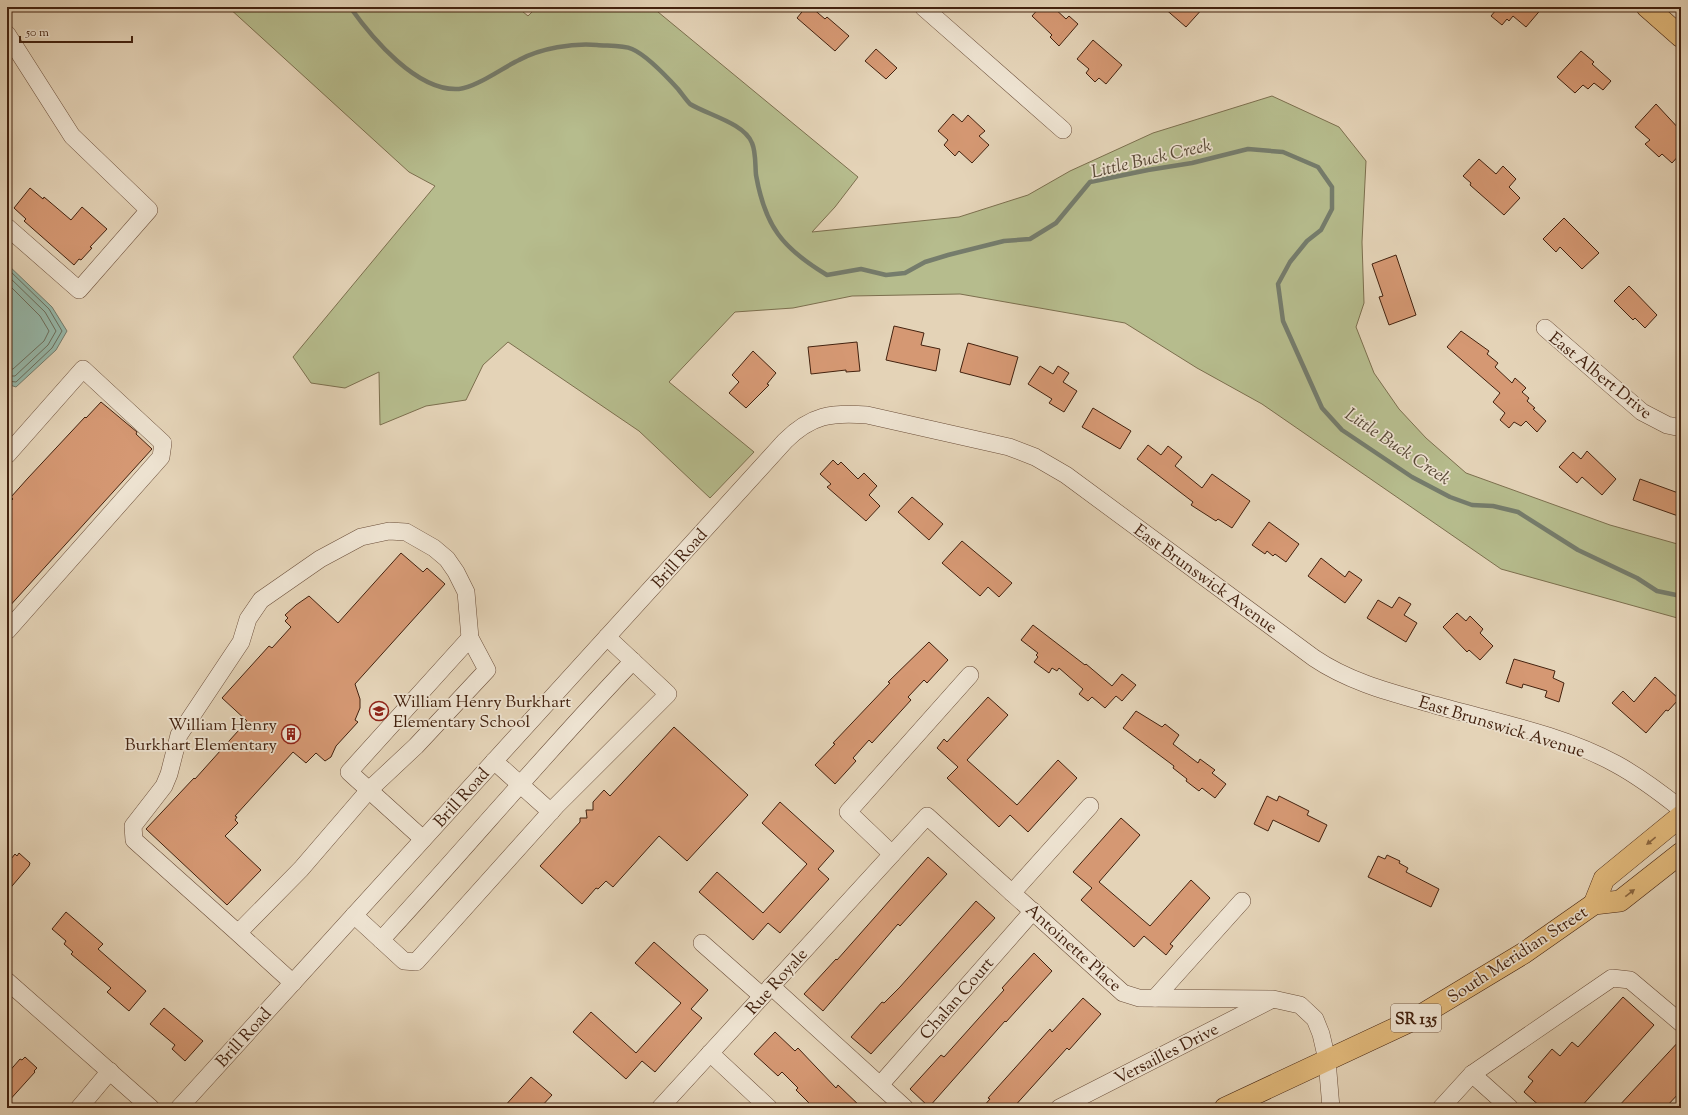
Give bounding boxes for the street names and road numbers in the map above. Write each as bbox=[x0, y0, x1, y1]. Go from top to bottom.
street label: East Albert Drive bbox=[1543, 327, 1657, 426]
street label: East Brunswick Avenue bbox=[1128, 519, 1282, 640]
street label: Brill Road bbox=[647, 524, 714, 595]
street label: East Brunswick Avenue bbox=[1415, 691, 1588, 765]
street label: Brill Road bbox=[429, 763, 496, 834]
street label: Antoinette Place bbox=[1019, 899, 1126, 998]
street label: South Meridian Street bbox=[1443, 901, 1593, 1010]
street label: Rue Royale bbox=[741, 944, 814, 1021]
street label: Chalan Court bbox=[915, 953, 1000, 1046]
street label: Brill Road bbox=[211, 1003, 278, 1074]
road number: SR 135 bbox=[1391, 1004, 1441, 1032]
street label: Versailles Drive bbox=[1111, 1018, 1223, 1091]

